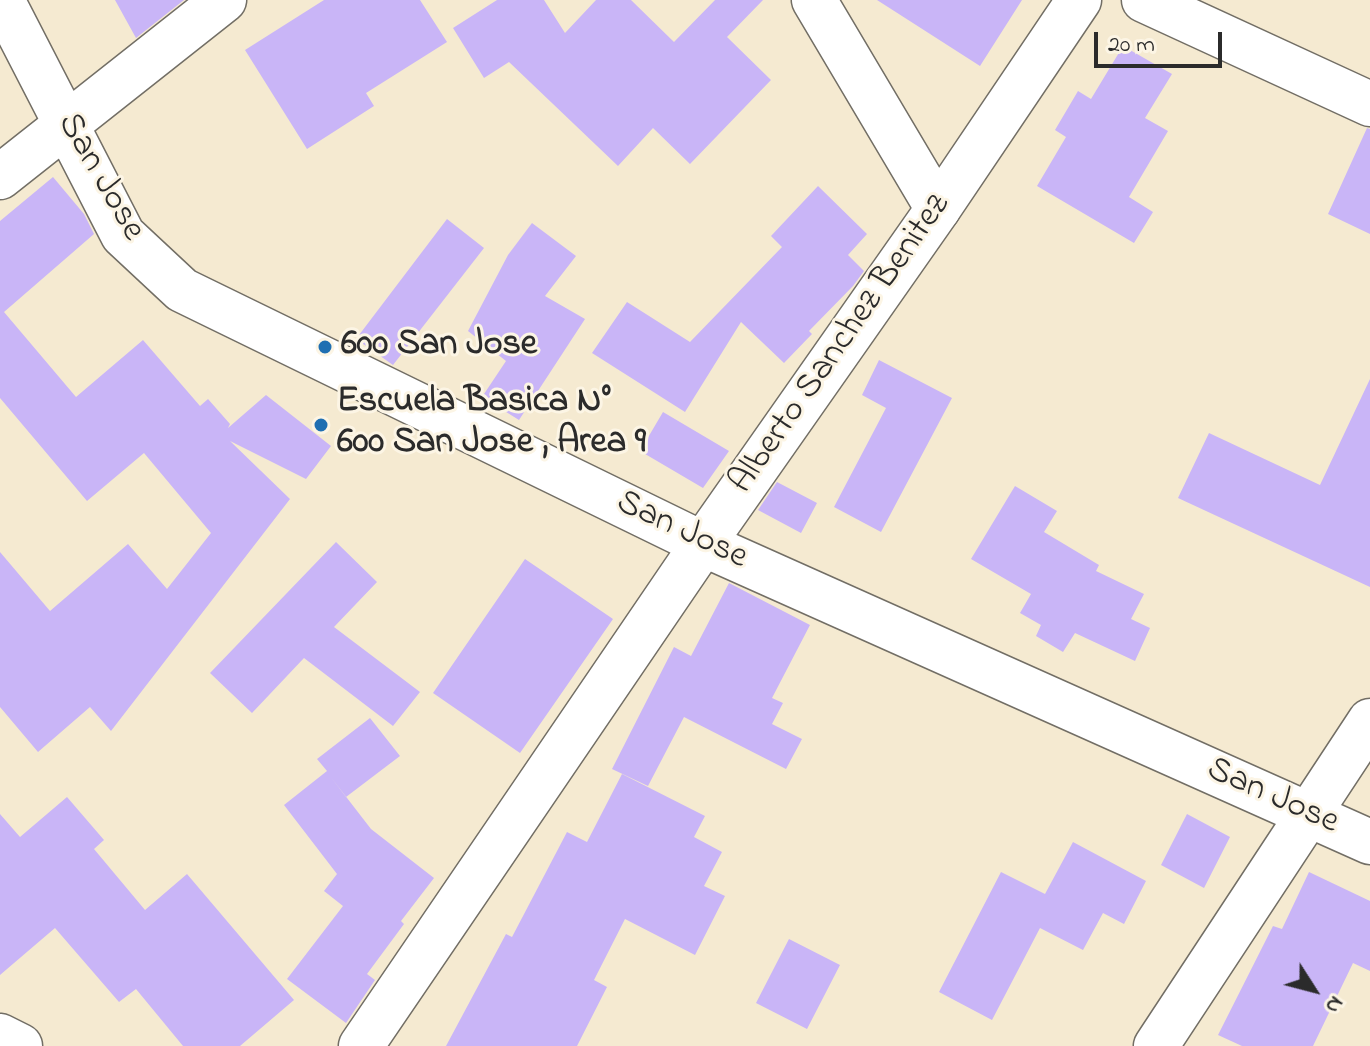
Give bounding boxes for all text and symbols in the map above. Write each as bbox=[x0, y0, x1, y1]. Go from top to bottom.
scale bar bbox=[1098, 16, 1226, 66]
text: 20 m bbox=[1108, 28, 1155, 63]
street label: San Jose bbox=[45, 107, 153, 249]
street label: Alberto Sanchez Benitez bbox=[722, 187, 962, 503]
place label: 600 San Jose bbox=[341, 325, 537, 369]
marker: 600 San Jose bbox=[316, 338, 334, 356]
place label: Escuela Basica N° 600 San Jose , Area 9 bbox=[337, 382, 646, 467]
marker: Escuela Basica N° 600 San Jose , Area 9 bbox=[312, 416, 330, 434]
street label: San Jose bbox=[608, 483, 754, 581]
street label: San Jose bbox=[1199, 750, 1345, 846]
north arrow bbox=[1274, 950, 1354, 1030]
text: N bbox=[1316, 989, 1351, 1020]

